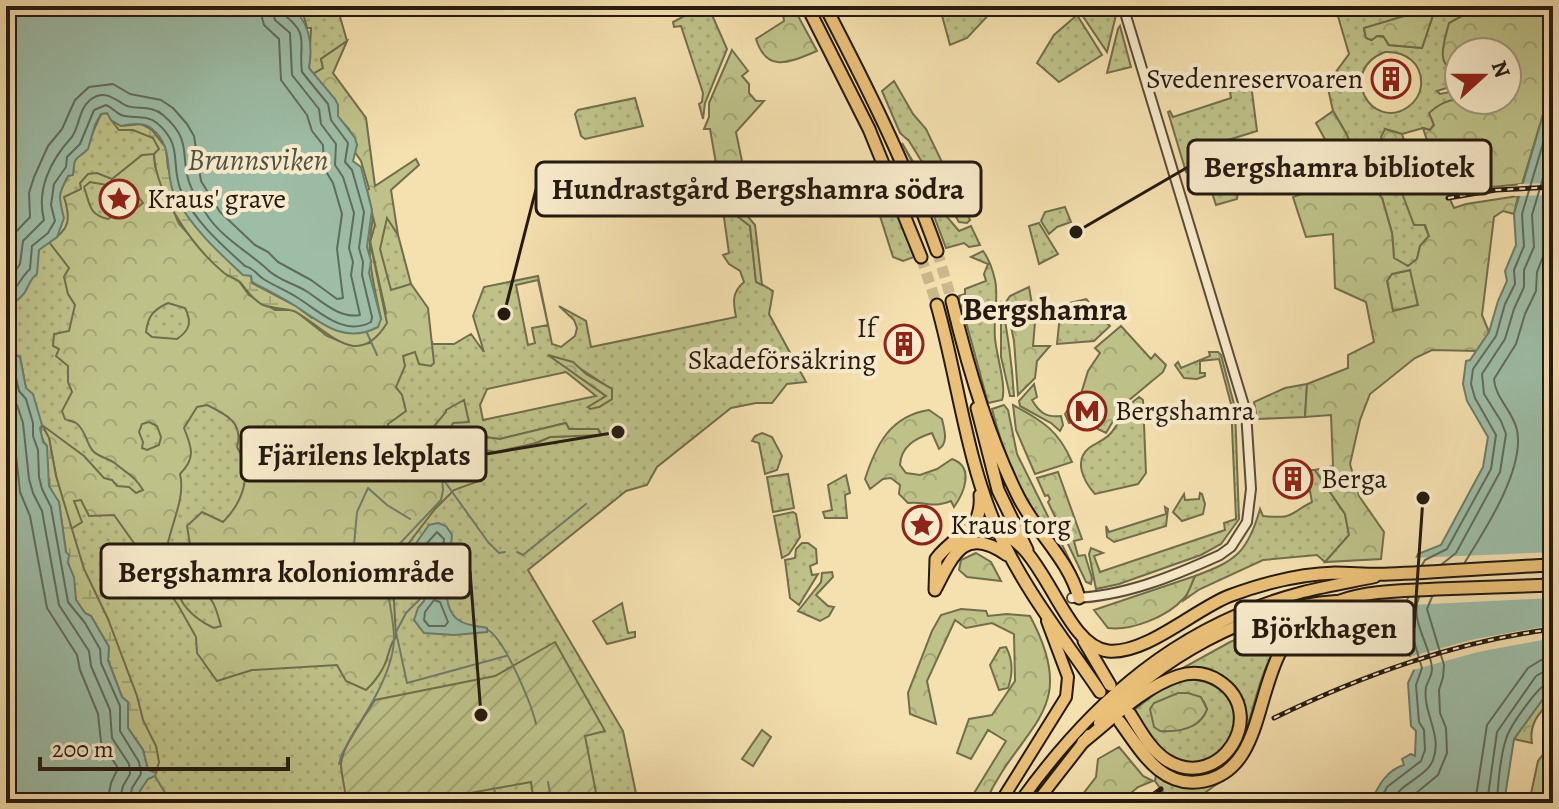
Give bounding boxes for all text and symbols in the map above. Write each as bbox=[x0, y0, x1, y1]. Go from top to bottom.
north arrow bbox=[1443, 36, 1523, 116]
text: N bbox=[1484, 56, 1518, 82]
building icon: Svedenreservoaren bbox=[1370, 58, 1412, 100]
place label: Svedenreservoaren bbox=[1146, 60, 1363, 98]
water label: Brunnsviken bbox=[188, 140, 328, 180]
callout: Bergshamra bibliotek bbox=[1188, 140, 1491, 194]
text: Bergshamra bibliotek bbox=[1204, 147, 1475, 187]
callout: Hundrastgård Bergshamra södra bbox=[536, 162, 981, 216]
text: Hundrastgård Bergshamra södra bbox=[552, 169, 965, 209]
place icon: Kraus' grave bbox=[98, 178, 140, 220]
place label: Kraus' grave bbox=[147, 180, 286, 218]
district label: Bergshamra bbox=[962, 287, 1128, 331]
place label: If Skadeförsäkring bbox=[688, 309, 880, 379]
building icon: If Skadeförsäkring bbox=[883, 323, 925, 365]
metro station icon: Bergshamra bbox=[1066, 390, 1108, 432]
place label: Bergshamra bbox=[1115, 392, 1255, 430]
callout: Fjärilens lekplats bbox=[241, 427, 486, 481]
text: Fjärilens lekplats bbox=[257, 435, 471, 475]
building icon: Berga bbox=[1272, 458, 1314, 500]
place label: Berga bbox=[1321, 460, 1387, 498]
place icon: Kraus torg bbox=[901, 504, 943, 546]
place label: Kraus torg bbox=[950, 506, 1071, 544]
callout: Bergshamra koloniområde bbox=[101, 544, 470, 598]
text: Bergshamra koloniområde bbox=[118, 552, 454, 592]
callout: Björkhagen bbox=[1235, 601, 1414, 655]
text: Björkhagen bbox=[1251, 608, 1397, 648]
scale bar bbox=[40, 721, 288, 771]
text: 200 m bbox=[52, 733, 114, 765]

